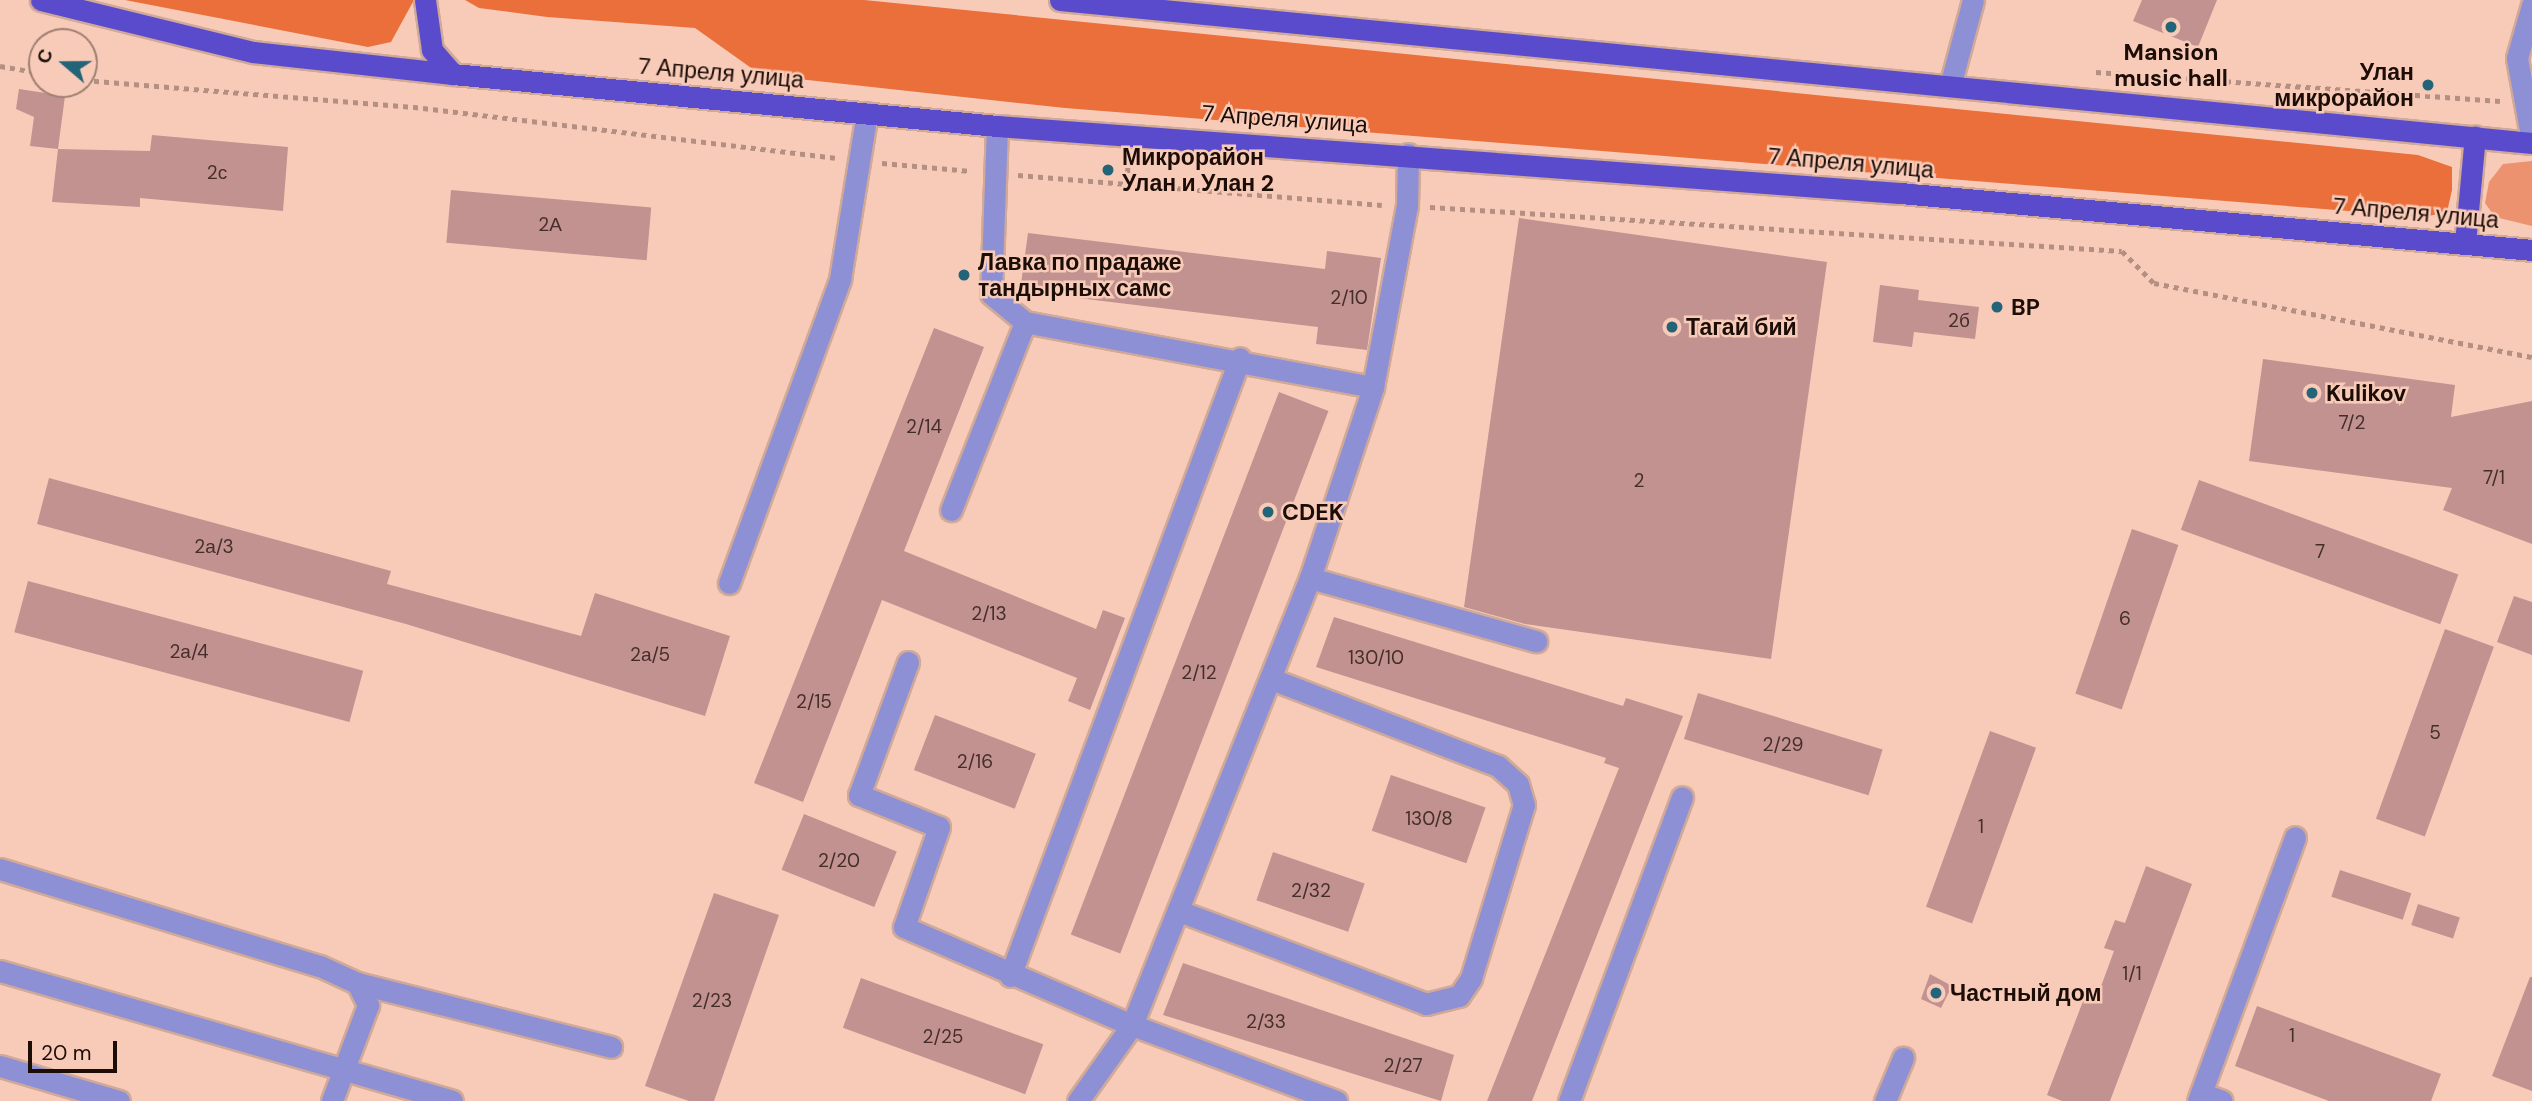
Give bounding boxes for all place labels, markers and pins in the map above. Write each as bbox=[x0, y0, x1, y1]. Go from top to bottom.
marker: Mansion music hall bbox=[2163, 19, 2179, 35]
place label: Mansion music hall bbox=[2114, 38, 2228, 92]
place label: Улан микрорайон bbox=[2274, 58, 2414, 112]
marker: Улан микрорайон bbox=[2420, 77, 2436, 93]
place label: Микрорайон Улан и Улан 2 bbox=[1122, 143, 1274, 197]
marker: Микрорайон Улан и Улан 2 bbox=[1100, 162, 1116, 178]
place label: Лавка по прадаже тандырных самс bbox=[978, 248, 1182, 302]
marker: Лавка по прадаже тандырных самс bbox=[956, 267, 972, 283]
place label: BP bbox=[2011, 293, 2040, 321]
marker: BP bbox=[1989, 299, 2005, 315]
place label: Тагай бий bbox=[1686, 313, 1797, 341]
marker: Тагай бий bbox=[1664, 319, 1680, 335]
place label: Kulikov bbox=[2326, 379, 2406, 407]
marker: Kulikov bbox=[2304, 385, 2320, 401]
place label: CDEK bbox=[1282, 498, 1344, 526]
marker: CDEK bbox=[1260, 504, 1276, 520]
place label: Частный дом bbox=[1950, 979, 2101, 1007]
marker: Частный дом bbox=[1928, 985, 1944, 1001]

